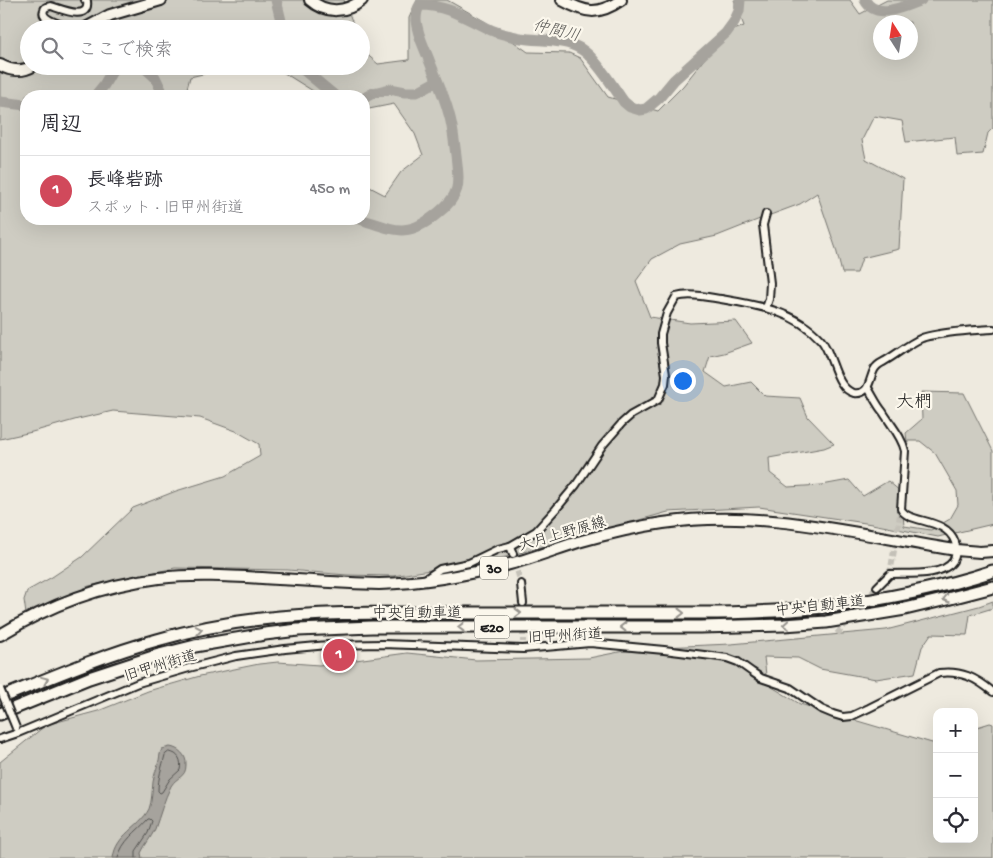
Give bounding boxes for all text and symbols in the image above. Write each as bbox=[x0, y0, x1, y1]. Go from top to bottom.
north arrow bbox=[873, 15, 918, 60]
water label: 仲間川 bbox=[531, 16, 582, 47]
search box bbox=[20, 20, 370, 75]
icon: search bbox=[38, 34, 66, 62]
text: ここで検索 bbox=[78, 40, 173, 63]
text: 周辺 bbox=[40, 114, 82, 139]
text: 長峰砦跡 bbox=[87, 170, 163, 193]
text: 1 bbox=[53, 181, 59, 200]
text: 450 m bbox=[310, 181, 350, 200]
text: スポット · 旧甲州街道 bbox=[87, 200, 244, 219]
your location bbox=[670, 368, 696, 394]
district label: 大椚 bbox=[896, 392, 932, 414]
street label: 大月上野原線 bbox=[517, 513, 608, 556]
road number: 30 bbox=[480, 556, 508, 580]
street label: 中央自動車道 bbox=[774, 592, 866, 621]
one-way arrow bbox=[941, 593, 950, 604]
street label: 中央自動車道 bbox=[372, 604, 462, 623]
one-way arrow bbox=[515, 608, 523, 618]
one-way arrow bbox=[678, 608, 685, 618]
road number: E20 bbox=[474, 616, 510, 638]
one-way arrow bbox=[781, 619, 789, 630]
one-way arrow bbox=[456, 622, 464, 632]
one-way arrow bbox=[619, 622, 626, 632]
one-way arrow bbox=[195, 625, 204, 635]
street label: 旧甲州街道 bbox=[527, 626, 603, 648]
pin: 1 bbox=[323, 636, 355, 674]
street label: 旧甲州街道 bbox=[122, 647, 199, 686]
one-way arrow bbox=[40, 676, 49, 686]
map controls bbox=[933, 708, 978, 843]
button: + bbox=[933, 708, 978, 753]
button: − bbox=[933, 753, 978, 798]
button: locate bbox=[933, 798, 978, 843]

